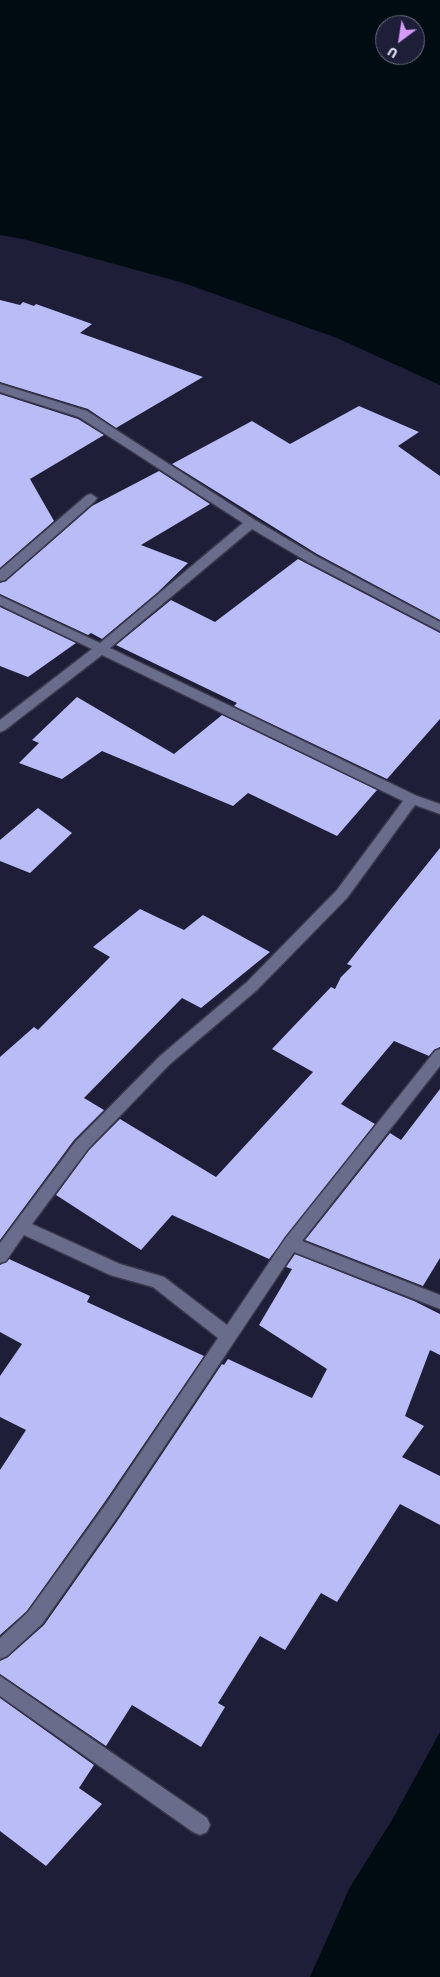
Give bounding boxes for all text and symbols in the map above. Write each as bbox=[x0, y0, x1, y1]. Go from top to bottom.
north arrow bbox=[375, 15, 425, 65]
text: U bbox=[384, 41, 402, 63]

